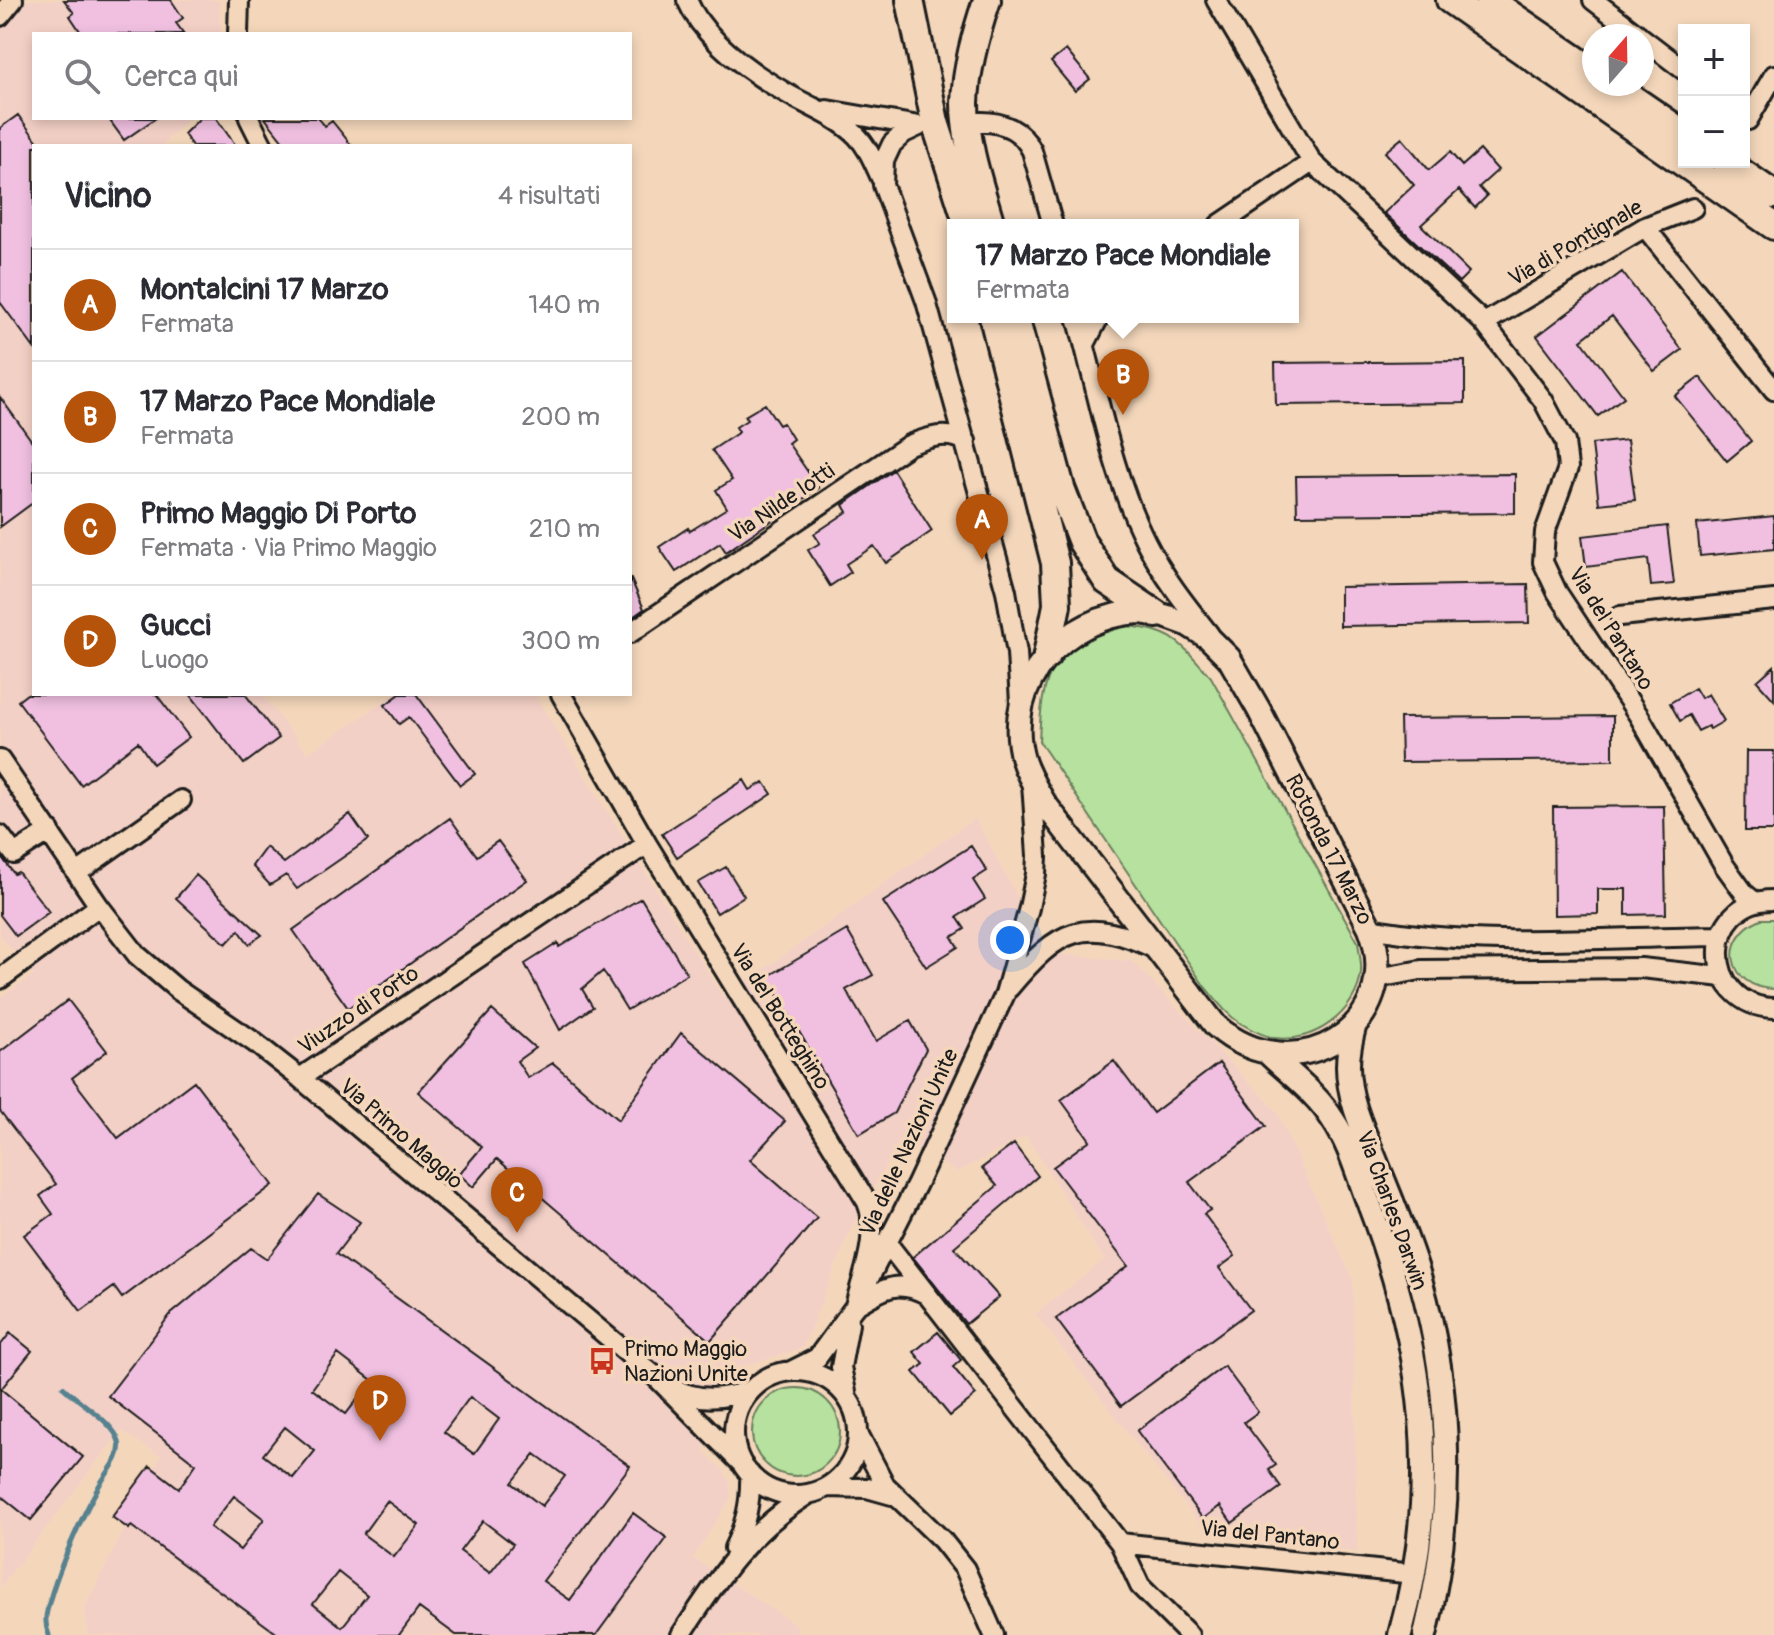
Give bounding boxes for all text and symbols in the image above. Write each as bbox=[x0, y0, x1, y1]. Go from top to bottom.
north arrow bbox=[1582, 24, 1654, 96]
map controls bbox=[1678, 24, 1750, 168]
button: + bbox=[1678, 24, 1750, 96]
search box bbox=[32, 32, 632, 120]
icon: search bbox=[60, 54, 104, 98]
text: Cerca qui bbox=[124, 58, 238, 95]
button: − bbox=[1678, 96, 1750, 168]
text: Vicino bbox=[64, 175, 152, 218]
text: 4 risultati bbox=[498, 180, 600, 212]
street label: Via di Pontignale bbox=[1503, 193, 1648, 293]
popup bbox=[947, 219, 1299, 323]
text: 17 Marzo Pace Mondiale bbox=[976, 237, 1270, 274]
text: Montalcini 17 Marzo bbox=[140, 271, 389, 308]
text: Fermata bbox=[976, 274, 1070, 306]
text: A bbox=[82, 289, 98, 321]
text: 140 m bbox=[528, 289, 600, 321]
text: Fermata bbox=[140, 308, 234, 340]
pin: B bbox=[1097, 349, 1149, 415]
text: 17 Marzo Pace Mondiale bbox=[140, 383, 435, 420]
text: B bbox=[83, 401, 97, 433]
text: 200 m bbox=[521, 401, 600, 433]
text: Fermata bbox=[140, 420, 234, 452]
street label: Via Nilde Iotti bbox=[723, 457, 840, 549]
pin: A bbox=[956, 494, 1008, 560]
text: Primo Maggio Di Porto bbox=[140, 495, 416, 532]
text: C bbox=[82, 513, 98, 545]
text: 210 m bbox=[529, 513, 600, 545]
text: Fermata · Via Primo Maggio bbox=[140, 532, 437, 564]
street label: Via del Pantano bbox=[1562, 562, 1660, 696]
text: Gucci bbox=[140, 607, 211, 644]
text: D bbox=[82, 625, 98, 657]
text: 300 m bbox=[521, 625, 600, 657]
text: Luogo bbox=[140, 644, 209, 676]
street label: Rotonda 17 Marzo bbox=[1279, 769, 1379, 930]
your location bbox=[990, 920, 1030, 960]
street label: Via del Botteghino bbox=[724, 938, 836, 1095]
street label: Viuzzo di Porto bbox=[293, 959, 424, 1060]
street label: Via delle Nazioni Unite bbox=[853, 1044, 965, 1241]
street label: Via Primo Maggio bbox=[334, 1072, 469, 1195]
street label: Via Charles Darwin bbox=[1350, 1127, 1434, 1294]
pin: C bbox=[491, 1167, 543, 1233]
place label: Primo Maggio Nazioni Unite bbox=[624, 1335, 748, 1388]
bus stop icon: Primo Maggio Nazioni Unite bbox=[587, 1346, 617, 1376]
pin: D bbox=[354, 1375, 406, 1441]
street label: Via del Pantano bbox=[1199, 1514, 1341, 1556]

